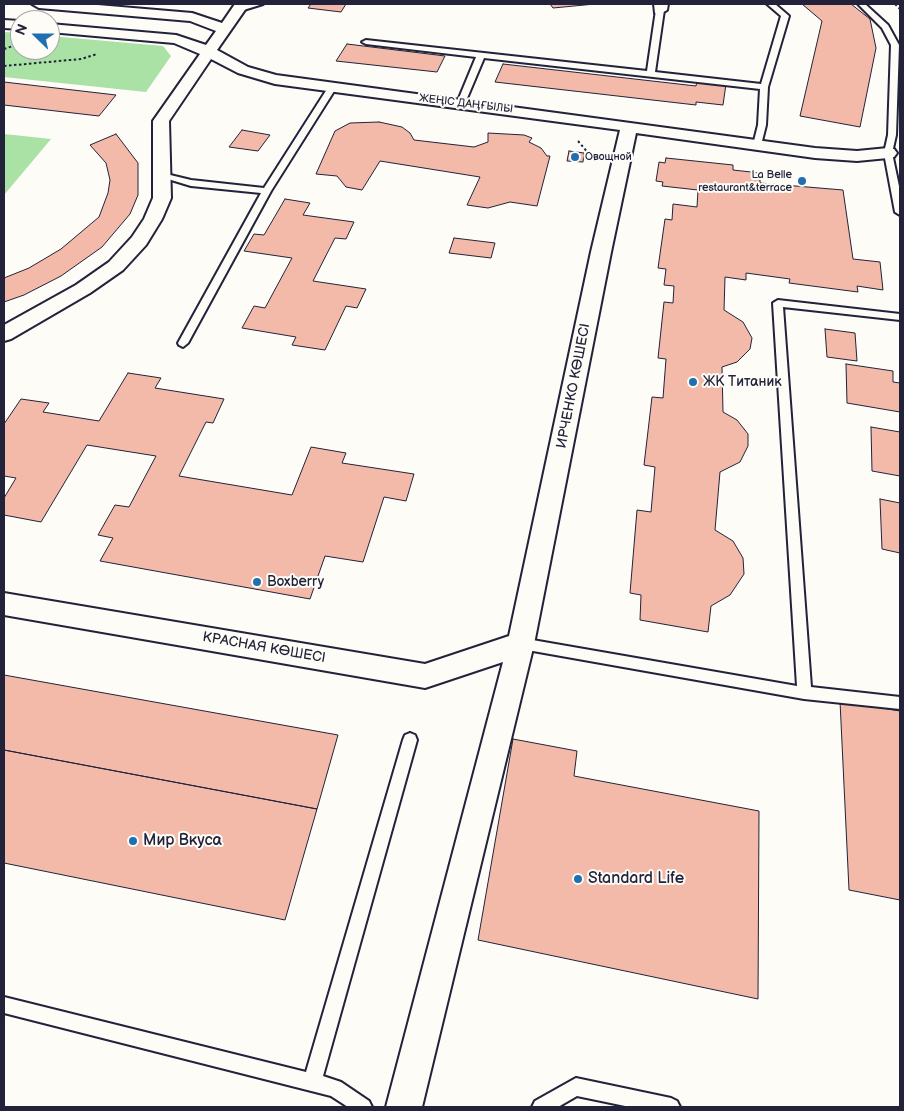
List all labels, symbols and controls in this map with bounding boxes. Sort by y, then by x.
north arrow [10,10,60,60]
text: N [12,22,31,38]
street label: ЖЕҢІС ДАҢҒЫЛЫ [418,92,514,116]
place label: Овощной [585,150,632,164]
marker: Овощной [569,151,581,163]
place label: La Belle restaurant&terrace [698,168,792,194]
marker: La Belle restaurant&terrace [796,175,808,187]
street label: ИРЧЕНКО КӨШЕСІ [554,322,594,450]
place label: ЖК Титаник [703,374,782,390]
marker: ЖК Титаник [687,376,699,388]
place label: Boxberry [267,574,324,590]
marker: Boxberry [251,576,263,588]
street label: КРАСНАЯ КӨШЕСІ [201,629,327,667]
place label: Мир Вкуса [143,831,222,851]
marker: Мир Вкуса [127,835,139,847]
place label: Standard Life [588,869,684,889]
marker: Standard Life [572,873,584,885]

